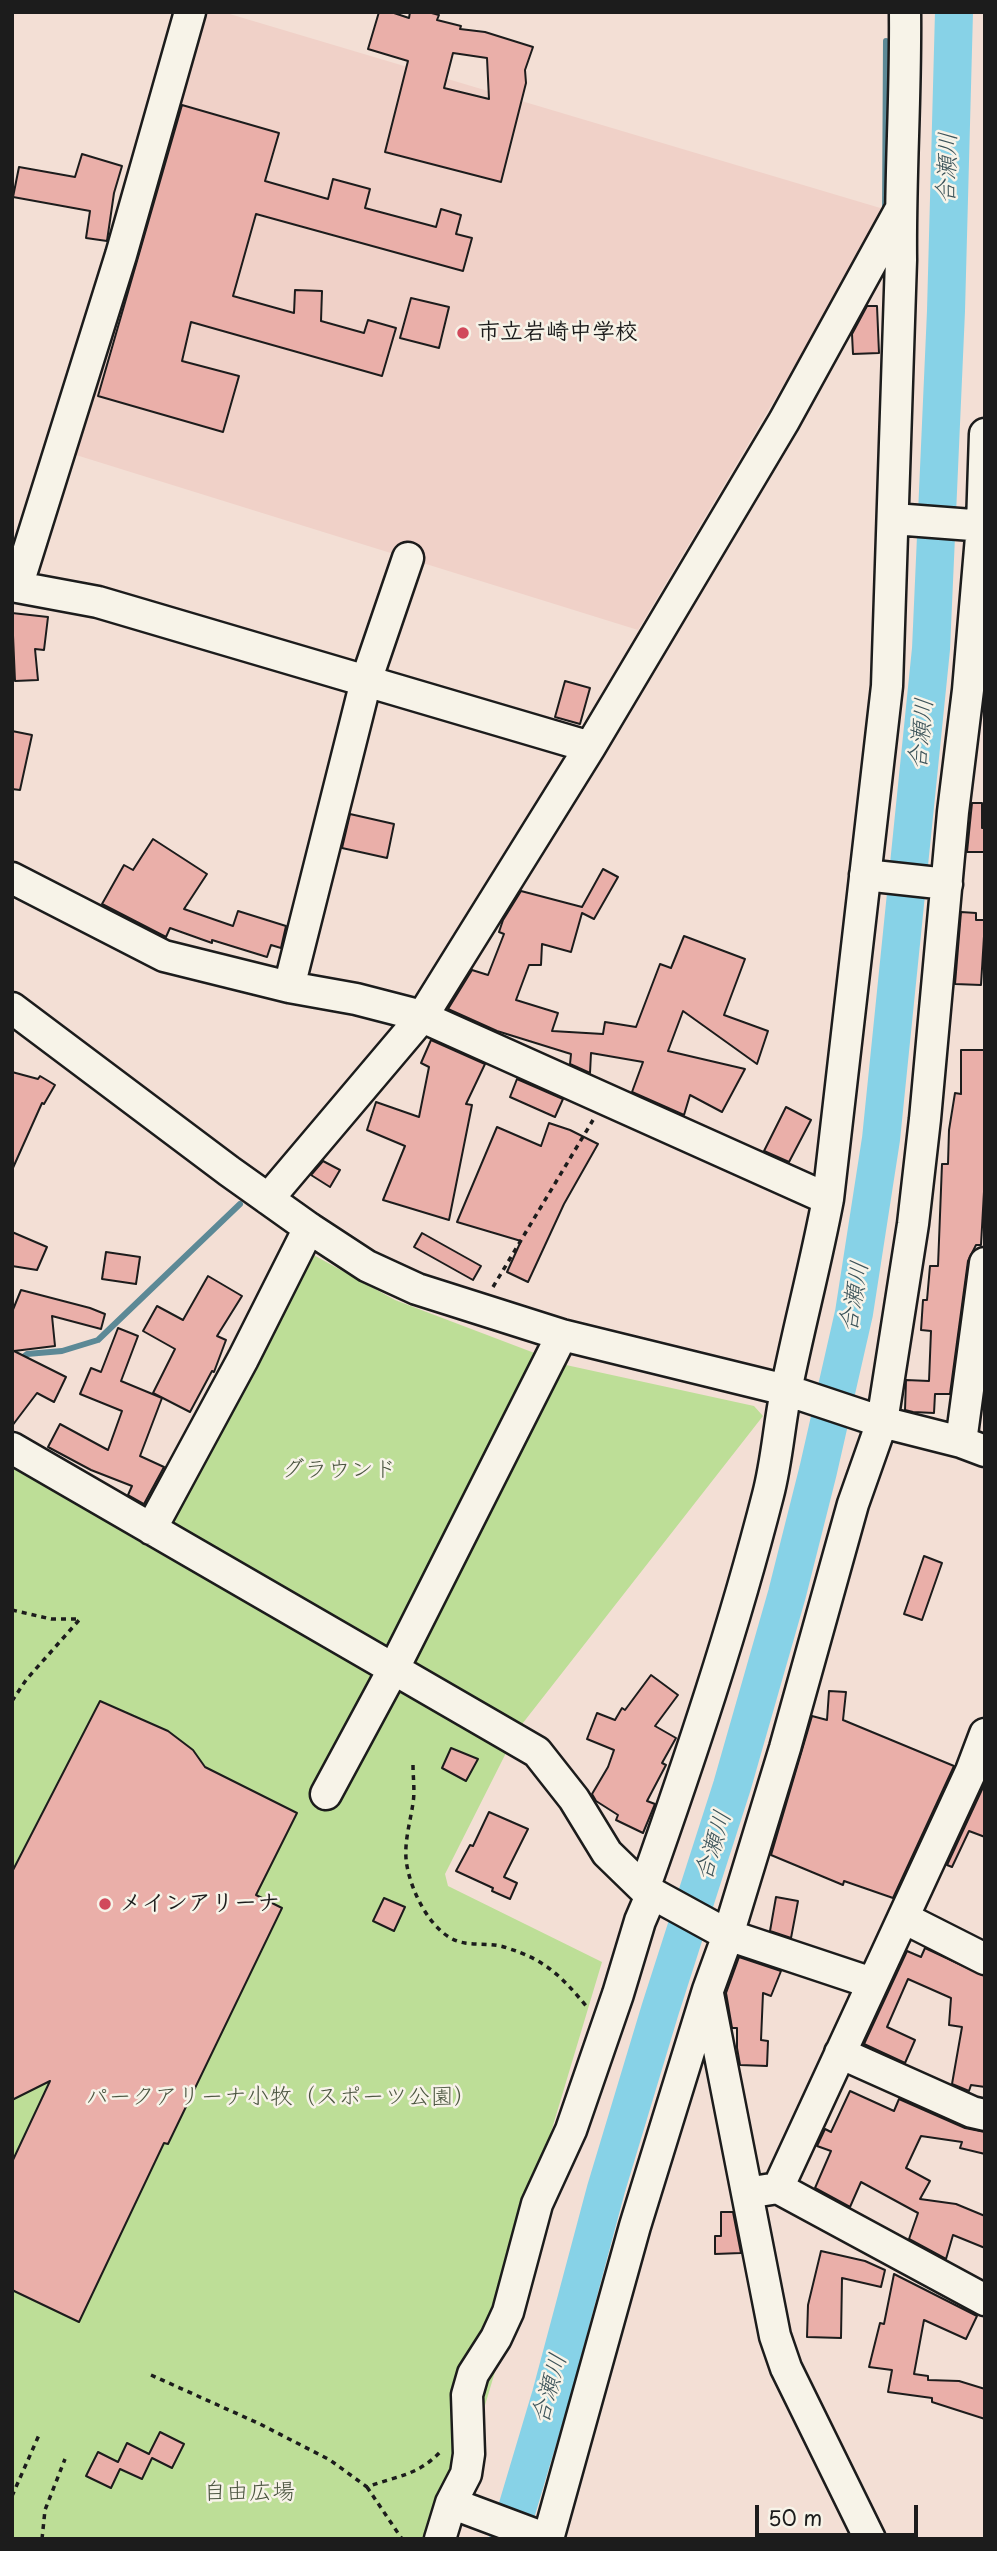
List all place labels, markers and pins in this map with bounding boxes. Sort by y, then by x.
place label: 市立岩崎中学校 [477,319,638,347]
marker: 市立岩崎中学校 [455,325,471,341]
place label: メインアリーナ [119,1890,280,1918]
marker: メインアリーナ [97,1896,113,1912]

